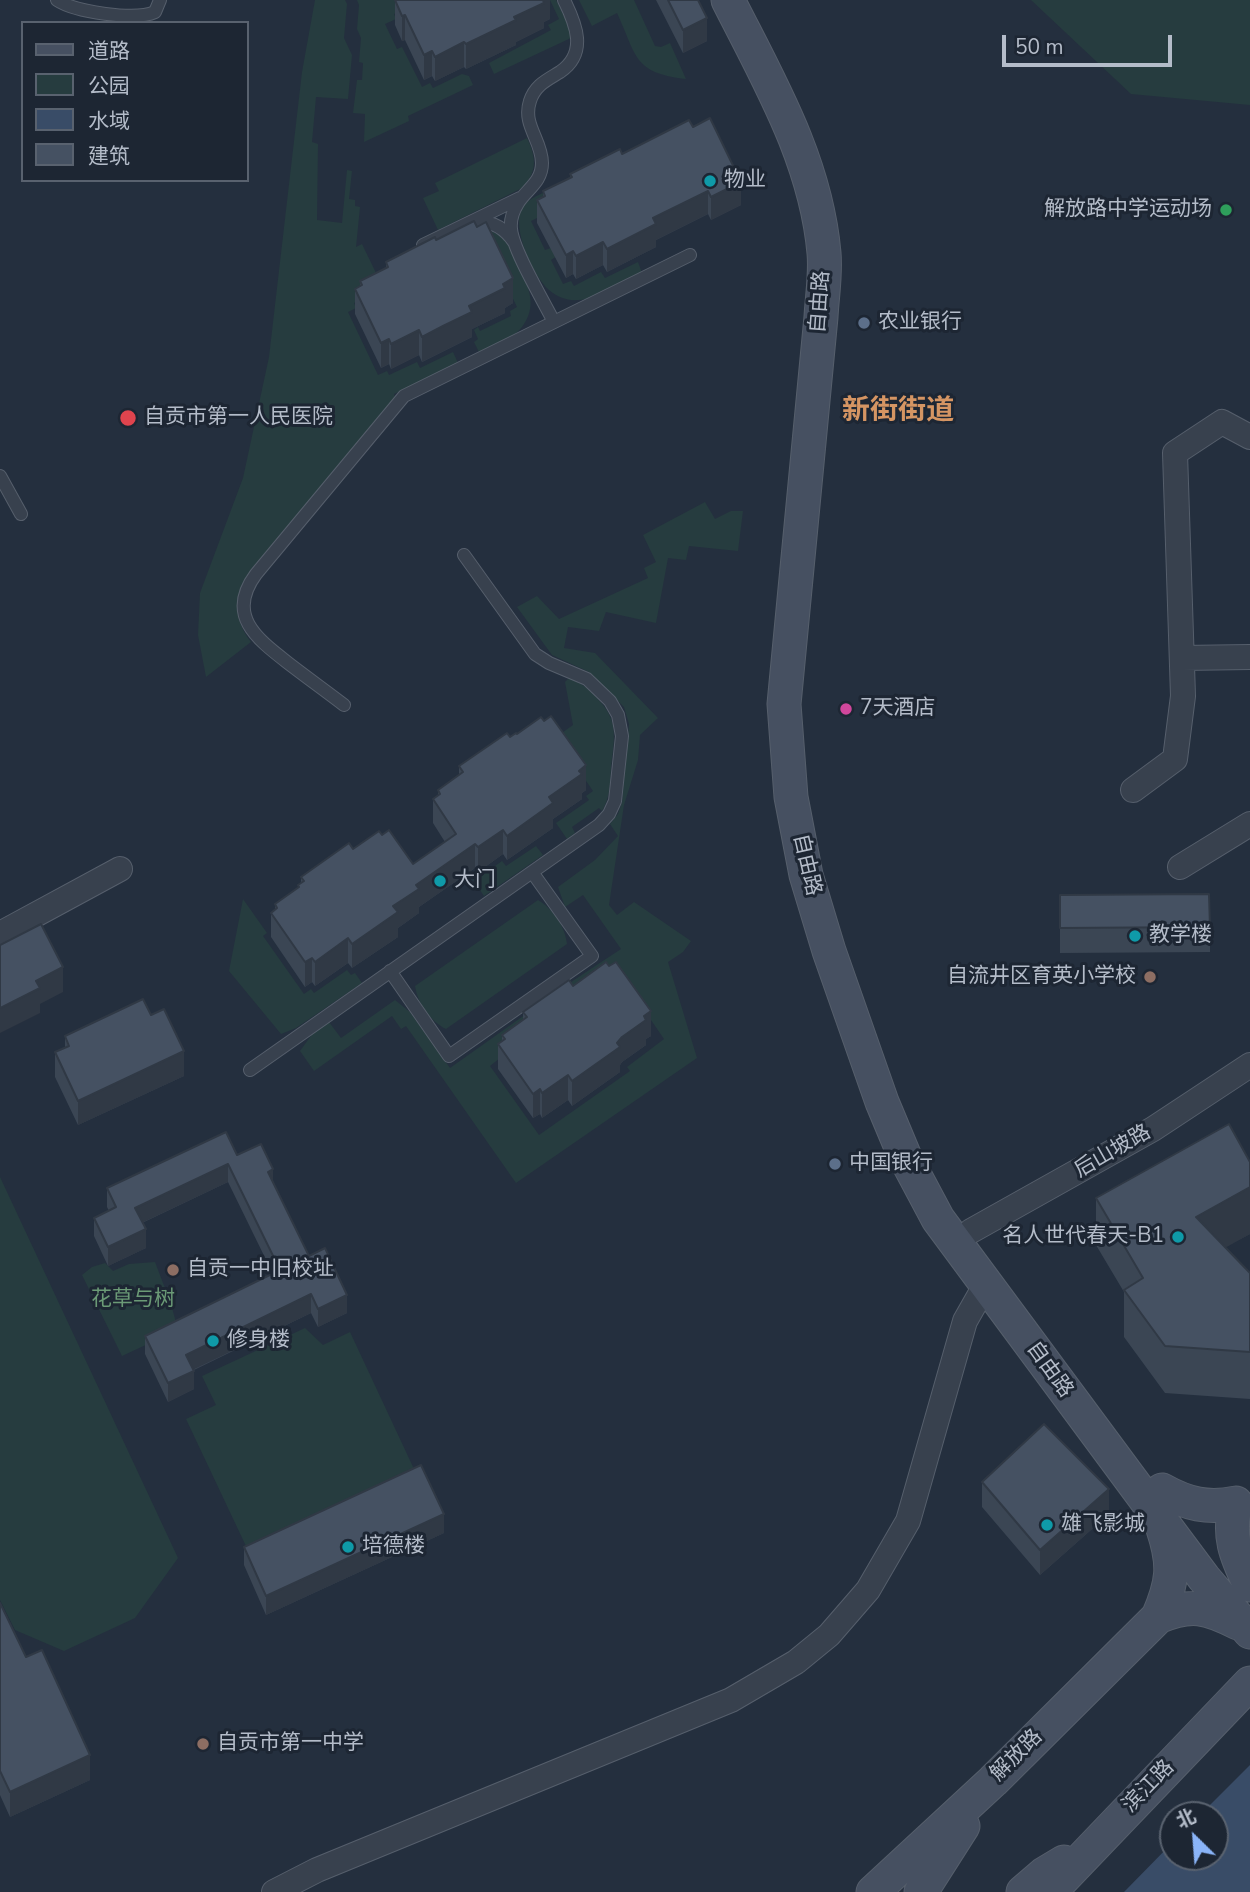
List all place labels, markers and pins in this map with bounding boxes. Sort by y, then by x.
place label: 物业 [724,168,766,194]
marker: 物业 [702,173,718,189]
place label: 解放路中学运动场 [1044,197,1212,223]
marker: 解放路中学运动场 [1218,202,1234,218]
place label: 农业银行 [878,310,962,336]
marker: 农业银行 [856,315,872,331]
place label: 自贡市第一人民医院 [144,405,333,431]
marker: 自贡市第一人民医院 [118,408,138,428]
place label: 7天酒店 [860,696,936,722]
marker: 7天酒店 [838,701,854,717]
place label: 大门 [454,868,496,894]
marker: 大门 [432,873,448,889]
place label: 教学楼 [1149,923,1212,949]
marker: 教学楼 [1127,928,1143,944]
place label: 自流井区育英小学校 [947,964,1136,990]
marker: 自流井区育英小学校 [1142,969,1158,985]
place label: 中国银行 [849,1151,933,1177]
marker: 中国银行 [827,1156,843,1172]
place label: 名人世代春天-B1 [1002,1224,1164,1250]
marker: 名人世代春天-B1 [1170,1229,1186,1245]
place label: 自贡一中旧校址 [187,1257,334,1283]
marker: 自贡一中旧校址 [165,1262,181,1278]
place label: 修身楼 [227,1328,290,1354]
marker: 修身楼 [205,1333,221,1349]
place label: 雄飞影城 [1061,1512,1145,1538]
marker: 雄飞影城 [1039,1517,1055,1533]
place label: 培德楼 [362,1534,425,1560]
marker: 培德楼 [340,1539,356,1555]
place label: 自贡市第一中学 [217,1731,364,1757]
marker: 自贡市第一中学 [195,1736,211,1752]

